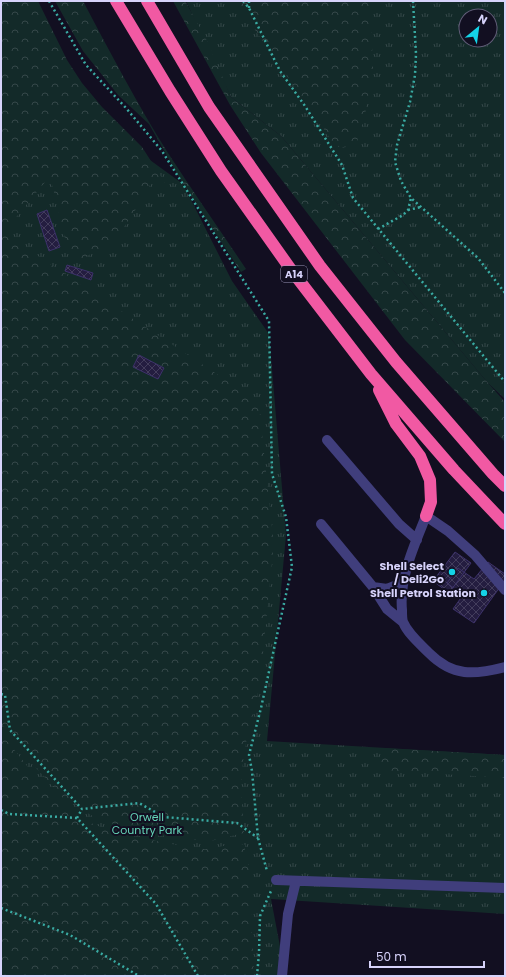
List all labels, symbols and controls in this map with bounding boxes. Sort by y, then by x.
north arrow [458,8,498,48]
text: N [475,10,490,28]
road number: A14 [281,266,307,282]
place label: Shell Select / Deli2Go [380,558,445,587]
marker: Shell Select / Deli2Go [447,567,457,577]
place label: Shell Petrol Station [370,585,476,601]
marker: Shell Petrol Station [479,588,489,598]
park label: Orwell Country Park [112,809,183,838]
scale bar [370,943,484,969]
text: 50 m [376,948,407,965]

